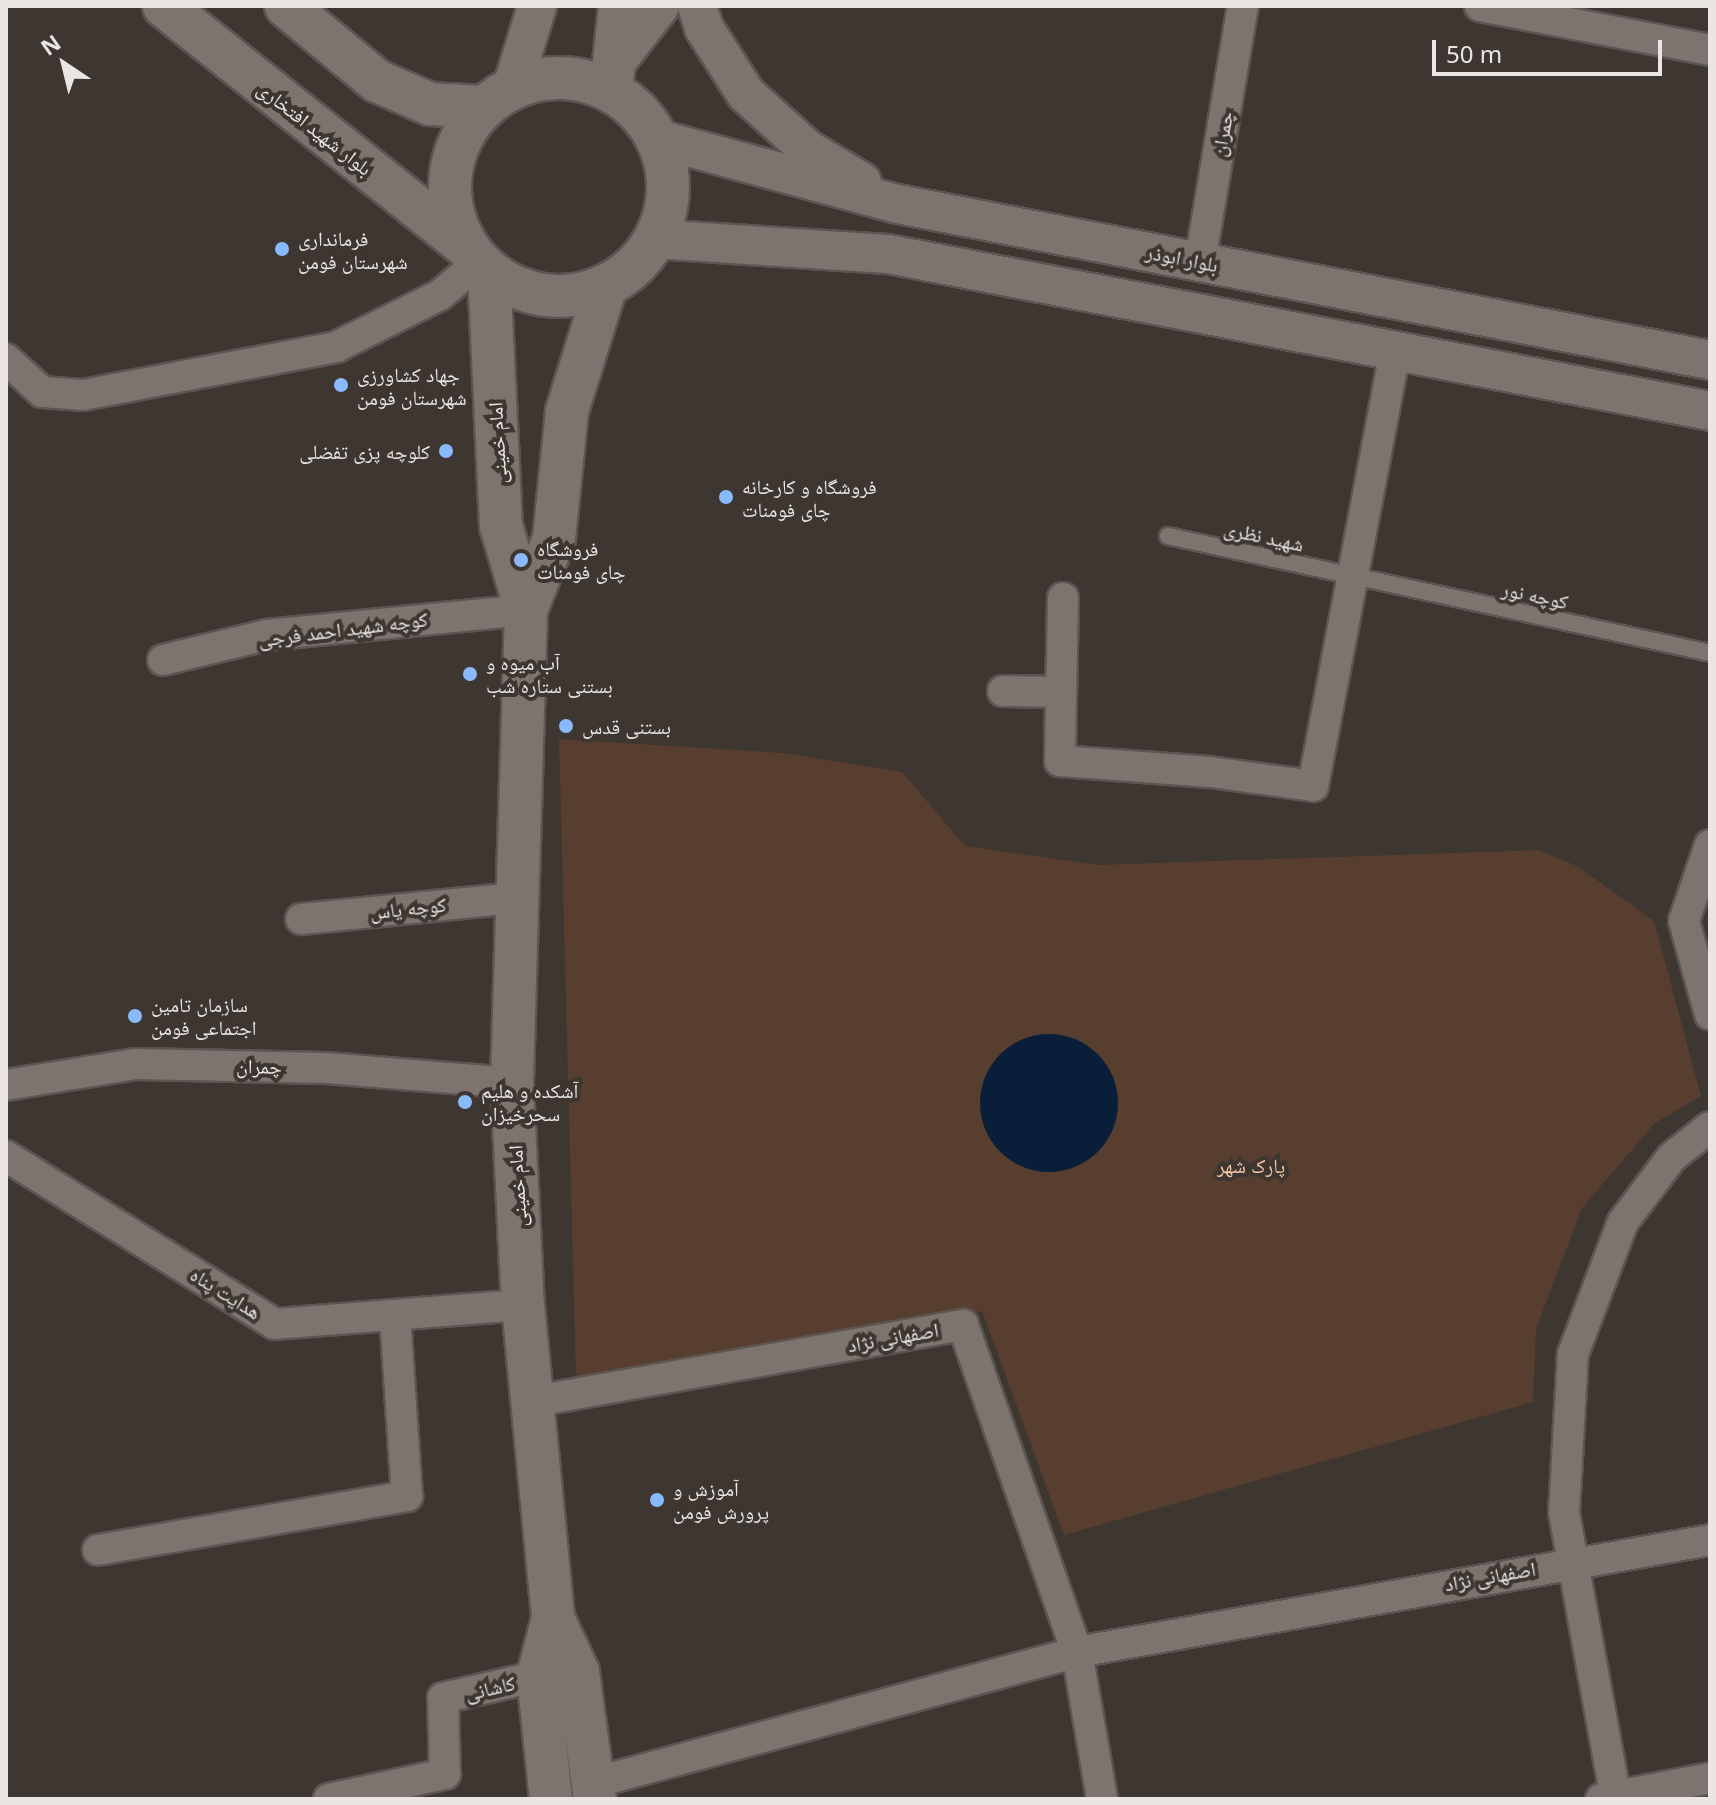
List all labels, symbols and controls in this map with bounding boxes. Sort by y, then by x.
north arrow [24,24,104,104]
scale bar [1436,24,1666,74]
text: N [34,27,66,62]
text: 50 m [1446,37,1502,70]
street label: بلوار شهید افتخاری [253,76,377,180]
street label: چمران [1206,109,1238,159]
place label: فرمانداری شهرستان فومن [298,226,408,273]
street label: بلوار ابوذر [1144,239,1220,277]
marker: فرمانداری شهرستان فومن [273,240,291,258]
place label: جهاد کشاورزی شهرستان فومن [357,362,467,409]
marker: جهاد کشاورزی شهرستان فومن [332,376,350,394]
street label: امام خمینی [483,402,511,484]
place label: کلوچه پزی تفضلی [299,439,430,463]
marker: کلوچه پزی تفضلی [437,442,455,460]
place label: فروشگاه و کارخانه چای فومنات [742,474,877,521]
marker: فروشگاه و کارخانه چای فومنات [717,488,735,506]
street label: شهید نظری [1222,516,1306,556]
place label: فروشگاه چای فومنات [537,536,626,583]
marker: فروشگاه چای فومنات [512,551,530,569]
street label: کوچه نور [1500,576,1570,614]
street label: کوچه شهید احمد فرجی [257,607,429,651]
place label: آب میوه و بستنی ستاره شب [486,650,613,697]
marker: آب میوه و بستنی ستاره شب [461,665,479,683]
place label: بستنی قدس [582,714,671,738]
marker: بستنی قدس [557,717,575,735]
street label: کوچه یاس [369,892,447,924]
place label: سازمان تامین اجتماعی فومن [151,992,257,1039]
marker: سازمان تامین اجتماعی فومن [126,1007,144,1025]
street label: چمران [236,1054,282,1078]
place label: آشکده و هلیم سحرخیزان [481,1078,578,1125]
marker: آشکده و هلیم سحرخیزان [456,1093,474,1111]
street label: امام خمینی [503,1145,531,1227]
park label: پارک شهر [1217,1153,1285,1177]
street label: هدایت پناه [186,1262,266,1324]
street label: اصفهانی نژاد [846,1317,940,1357]
place label: آموزش و پرورش فومن [673,1476,769,1523]
marker: آموزش و پرورش فومن [648,1491,666,1509]
street label: اصفهانی نژاد [1443,1556,1537,1596]
street label: کاشانی [463,1671,517,1705]

